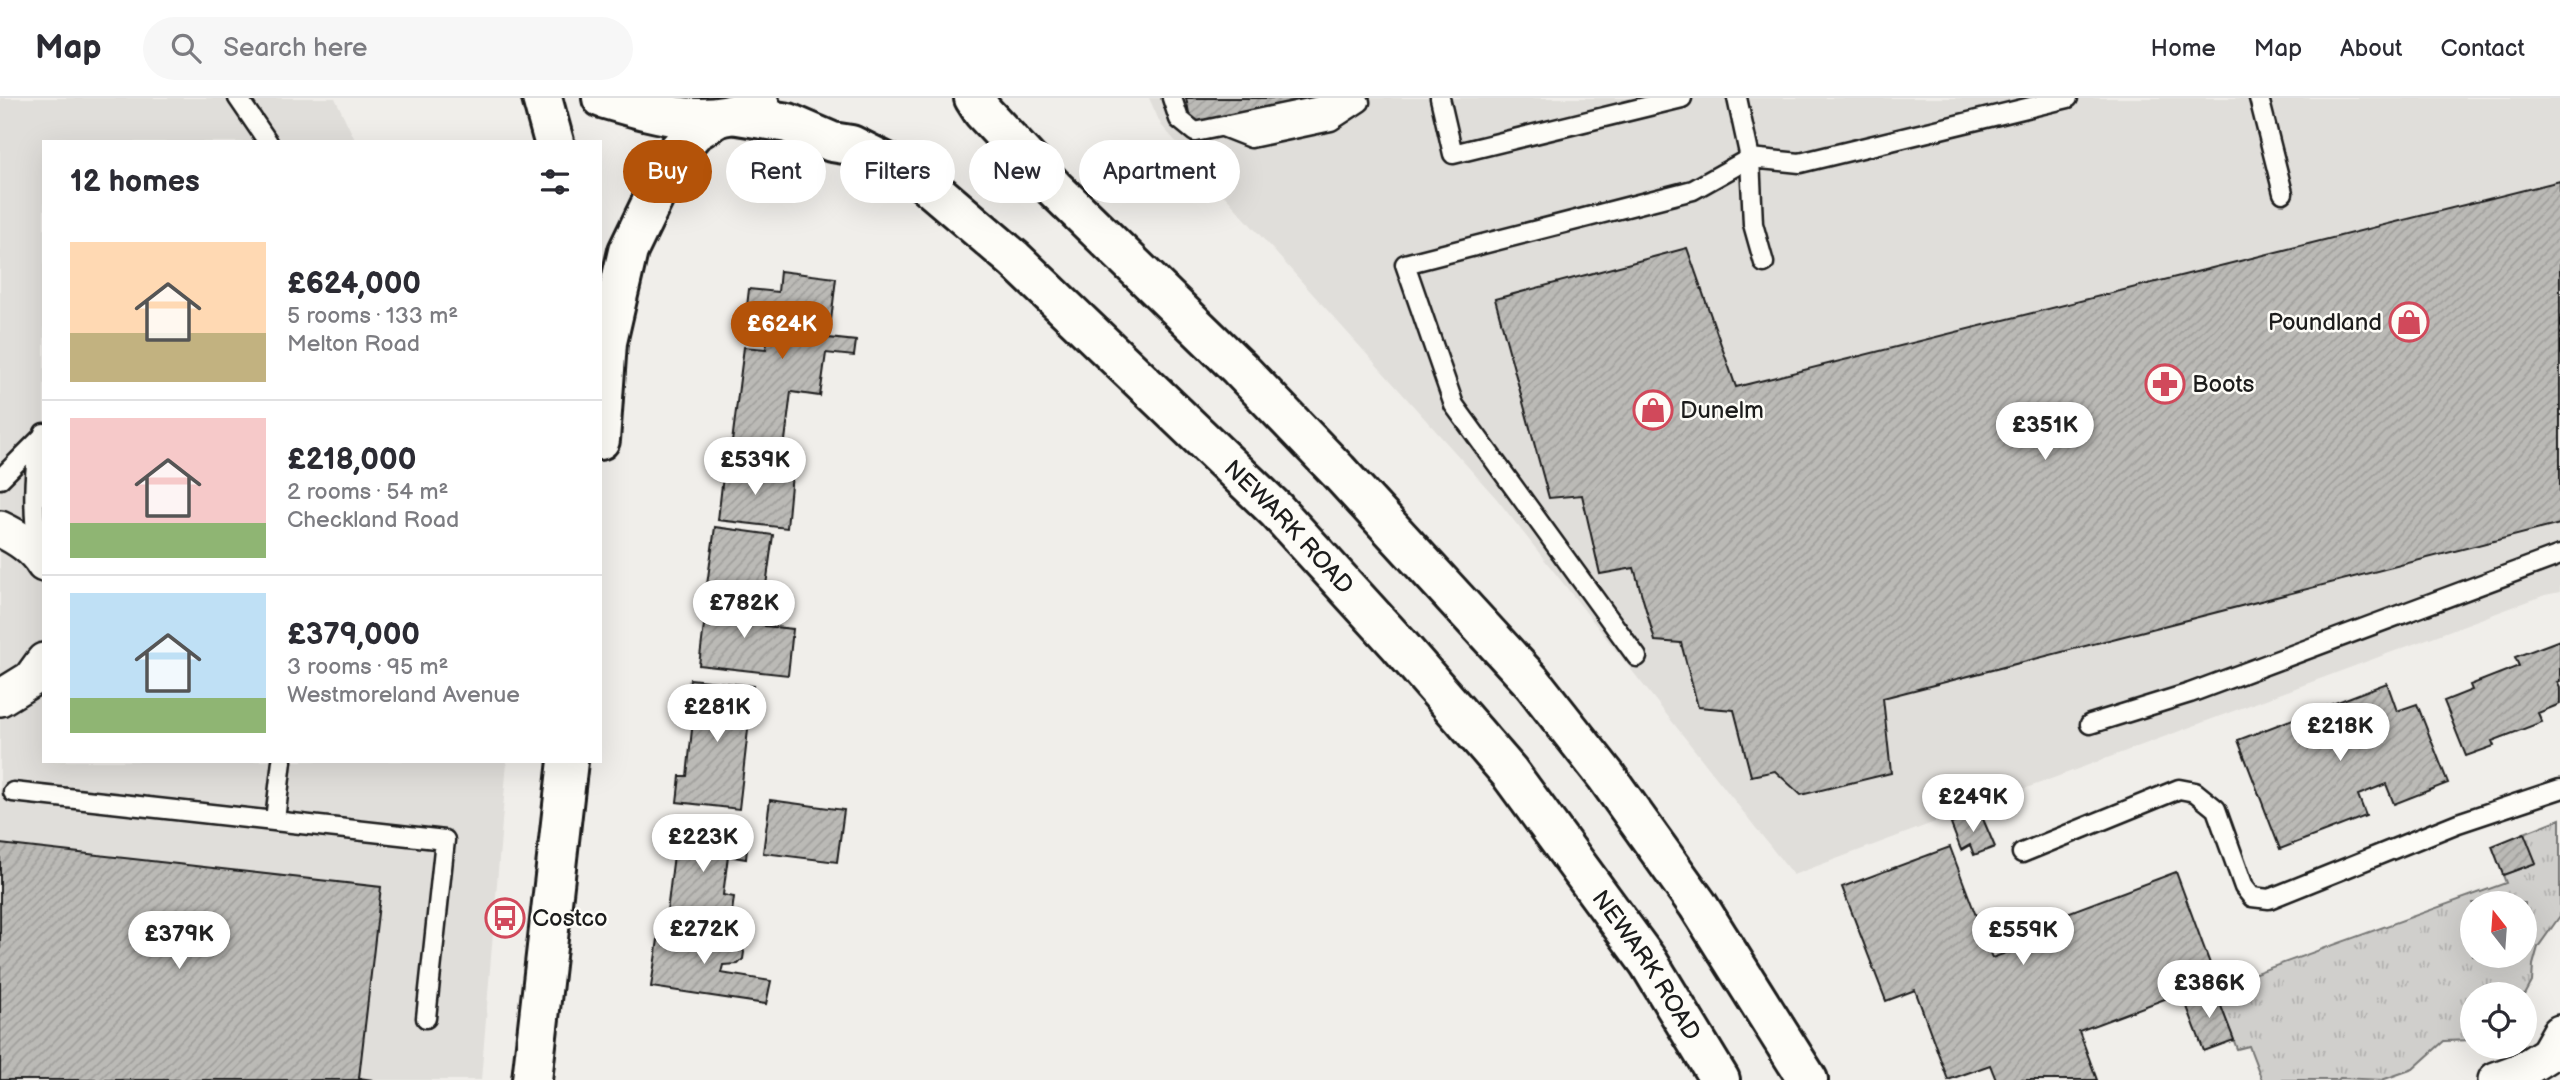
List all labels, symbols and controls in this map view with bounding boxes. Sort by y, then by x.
search box [143,17,633,80]
text: Map [35,28,101,68]
icon: search [167,29,205,67]
text: Search here [223,33,367,64]
text: Home [2151,34,2216,63]
text: Map [2254,34,2302,63]
text: About [2340,34,2402,63]
text: Contact [2440,34,2525,63]
chip: Buy [623,140,712,203]
chip: Rent [726,140,826,203]
chip: Filters [840,140,955,203]
chip: New [969,140,1065,203]
chip: Apartment [1079,140,1240,203]
icon: filters [536,163,574,201]
text: 12 homes [70,164,200,200]
text: £624,000 [287,266,421,302]
icon: home [126,270,210,354]
shop icon: Poundland [2388,301,2430,343]
text: 5 rooms · 133 m² [287,302,458,330]
pin: £624K [733,302,831,361]
place label: Poundland [2268,308,2382,337]
text: £624K [747,310,817,338]
text: Melton Road [287,330,420,358]
pharmacy icon: Boots [2144,363,2186,405]
place label: Boots [2192,370,2255,399]
shop icon: Dunelm [1632,389,1674,431]
place label: Dunelm [1680,396,1764,425]
pin: £351K [1996,402,2094,462]
text: £351K [2012,411,2078,439]
pin: £539K [706,438,804,497]
text: £218,000 [287,442,416,478]
icon: home [126,446,210,530]
text: £539K [720,446,790,474]
street label: NEWARK ROAD [1218,454,1360,600]
text: 2 rooms · 54 m² [287,478,449,506]
text: Checkland Road [287,506,459,534]
pin: £782K [695,580,793,640]
text: £782K [709,589,779,617]
text: £379,000 [287,617,420,653]
icon: home [126,621,210,705]
text: 3 rooms · 95 m² [287,653,448,681]
text: Westmoreland Avenue [287,681,520,709]
pin: £281K [668,684,766,744]
text: £281K [683,693,751,721]
pin: £218K [2291,704,2389,763]
text: £218K [2307,712,2373,740]
pin: £249K [1924,774,2022,834]
text: £249K [1938,783,2008,811]
pin: £223K [654,814,752,874]
text: £223K [668,823,738,851]
street label: NEWARK ROAD [1586,885,1707,1046]
north arrow [2460,891,2538,968]
map controls [2460,891,2537,1059]
bus stop icon: Costco [484,897,526,939]
place label: Costco [532,904,608,933]
pin: £272K [655,906,753,966]
pin: £559K [1974,908,2072,967]
pin: £379K [130,912,228,971]
text: £272K [669,915,739,943]
text: £559K [1988,916,2058,944]
text: £379K [144,920,214,948]
pin: £386K [2160,960,2258,1020]
text: £386K [2173,969,2245,997]
button: locate [2460,982,2537,1059]

